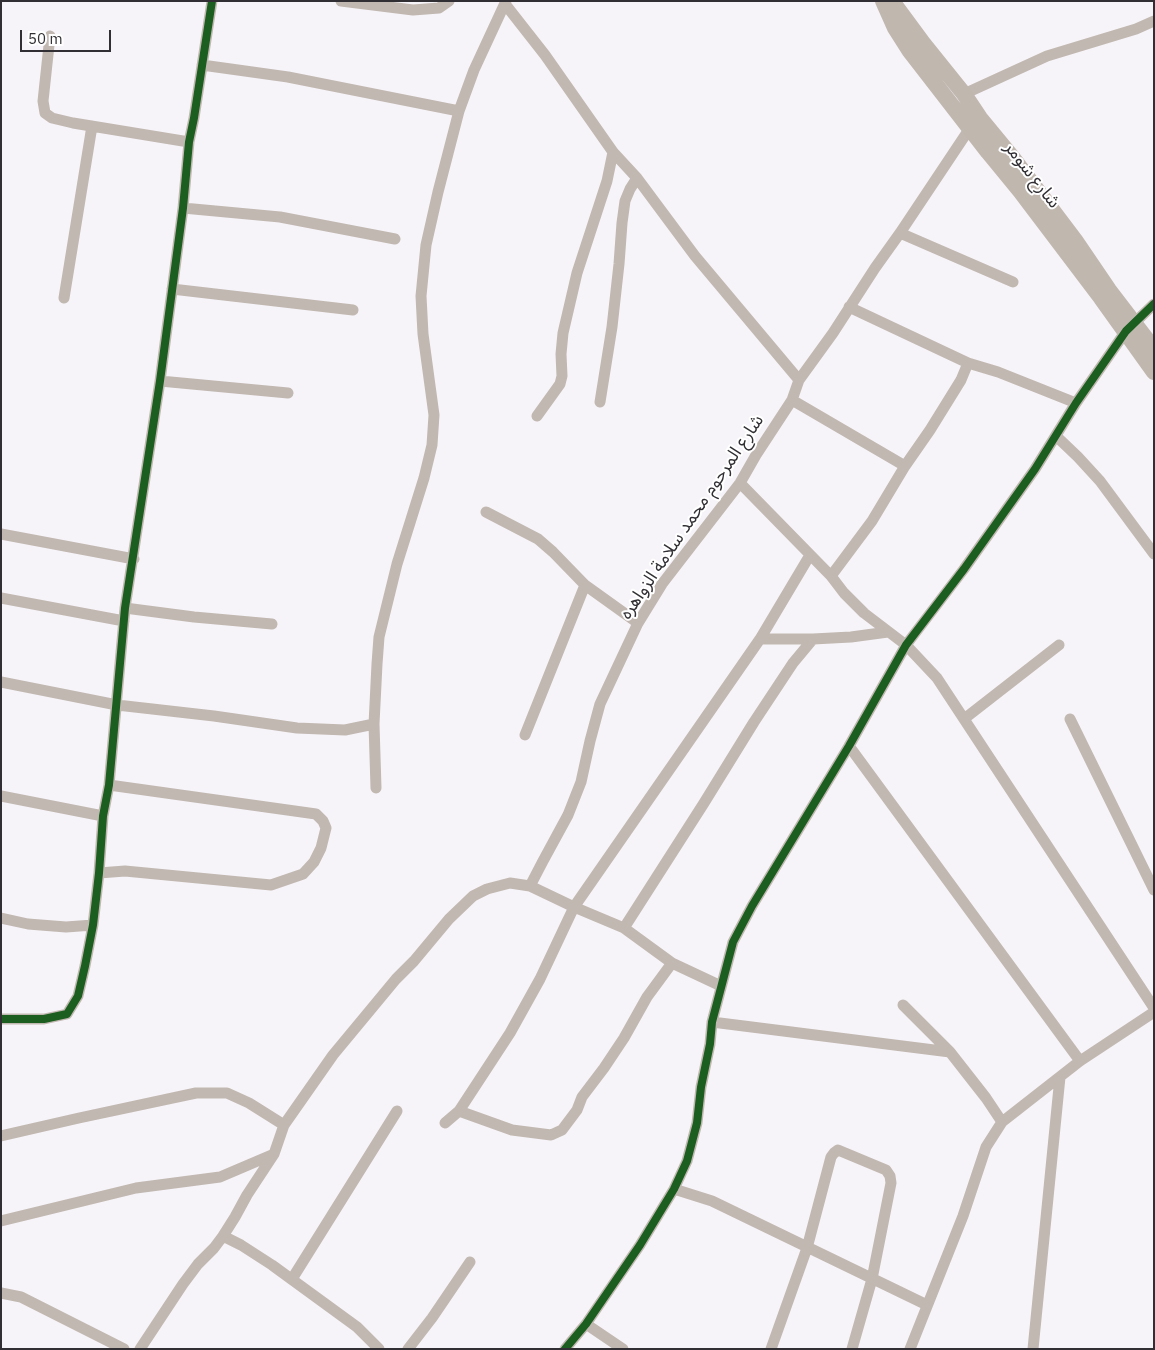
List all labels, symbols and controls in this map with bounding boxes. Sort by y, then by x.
scale bar [22,20,114,52]
text: 50 m [28,29,63,48]
street label: شارع شومر [999,137,1065,213]
street label: شارع المرحوم محمد سلامة الزواهره [615,411,769,623]

